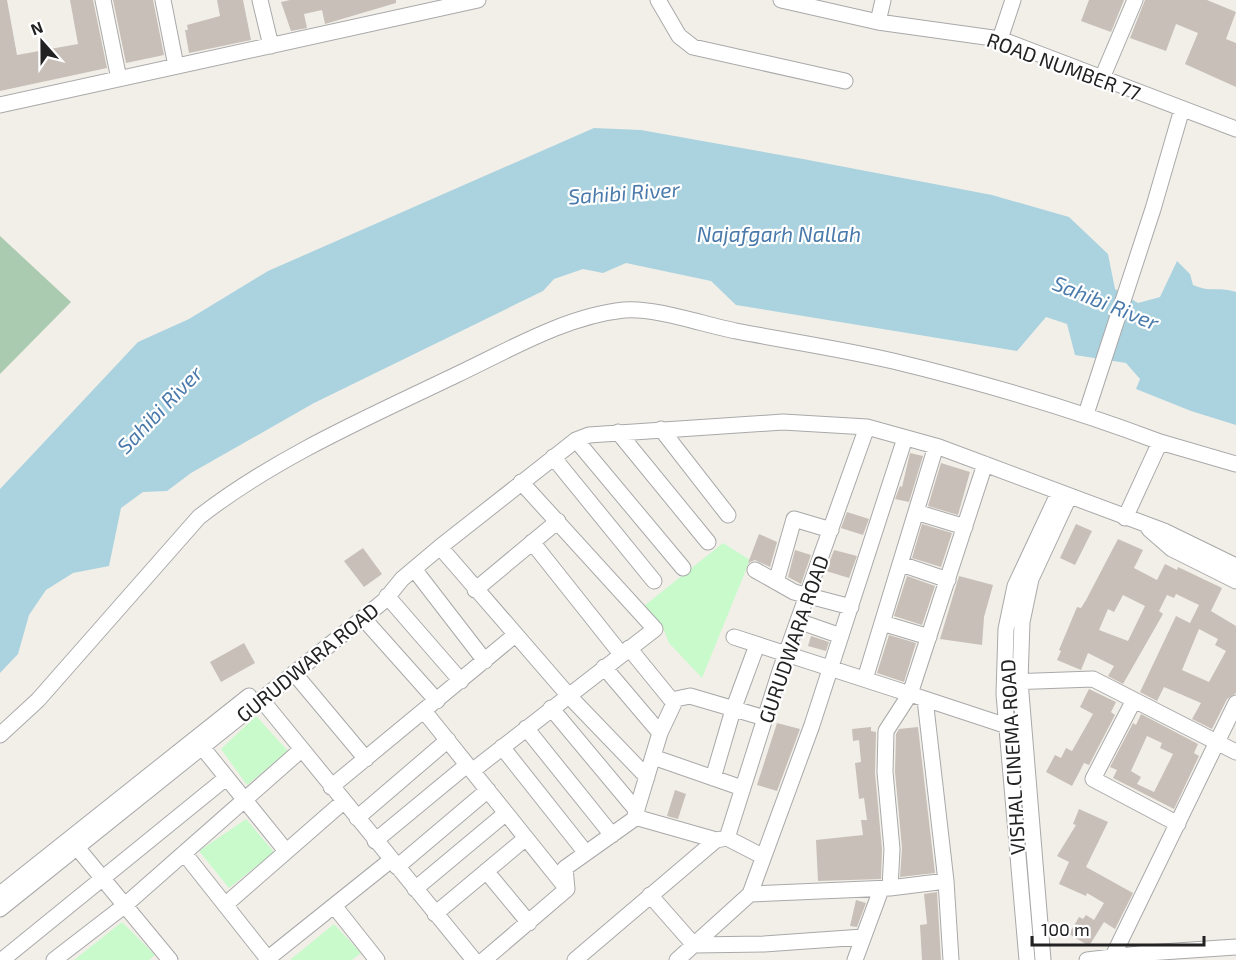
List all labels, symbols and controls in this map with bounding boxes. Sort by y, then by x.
north arrow [12,12,72,72]
text: N [28,17,45,38]
street label: ROAD NUMBER 77 [984,27,1144,105]
water label: Sahibi River [567,176,681,208]
water label: Najafgarh Nallah [697,221,861,247]
water label: Sahibi River [1049,269,1163,335]
water label: Sahibi River [111,360,207,458]
street label: GURUDWARA ROAD [753,552,833,726]
street label: GURUDWARA ROAD [231,597,383,727]
street label: VISHAL CINEMA ROAD [995,659,1029,855]
scale bar [1032,909,1204,947]
text: 100 m [1041,918,1090,940]

